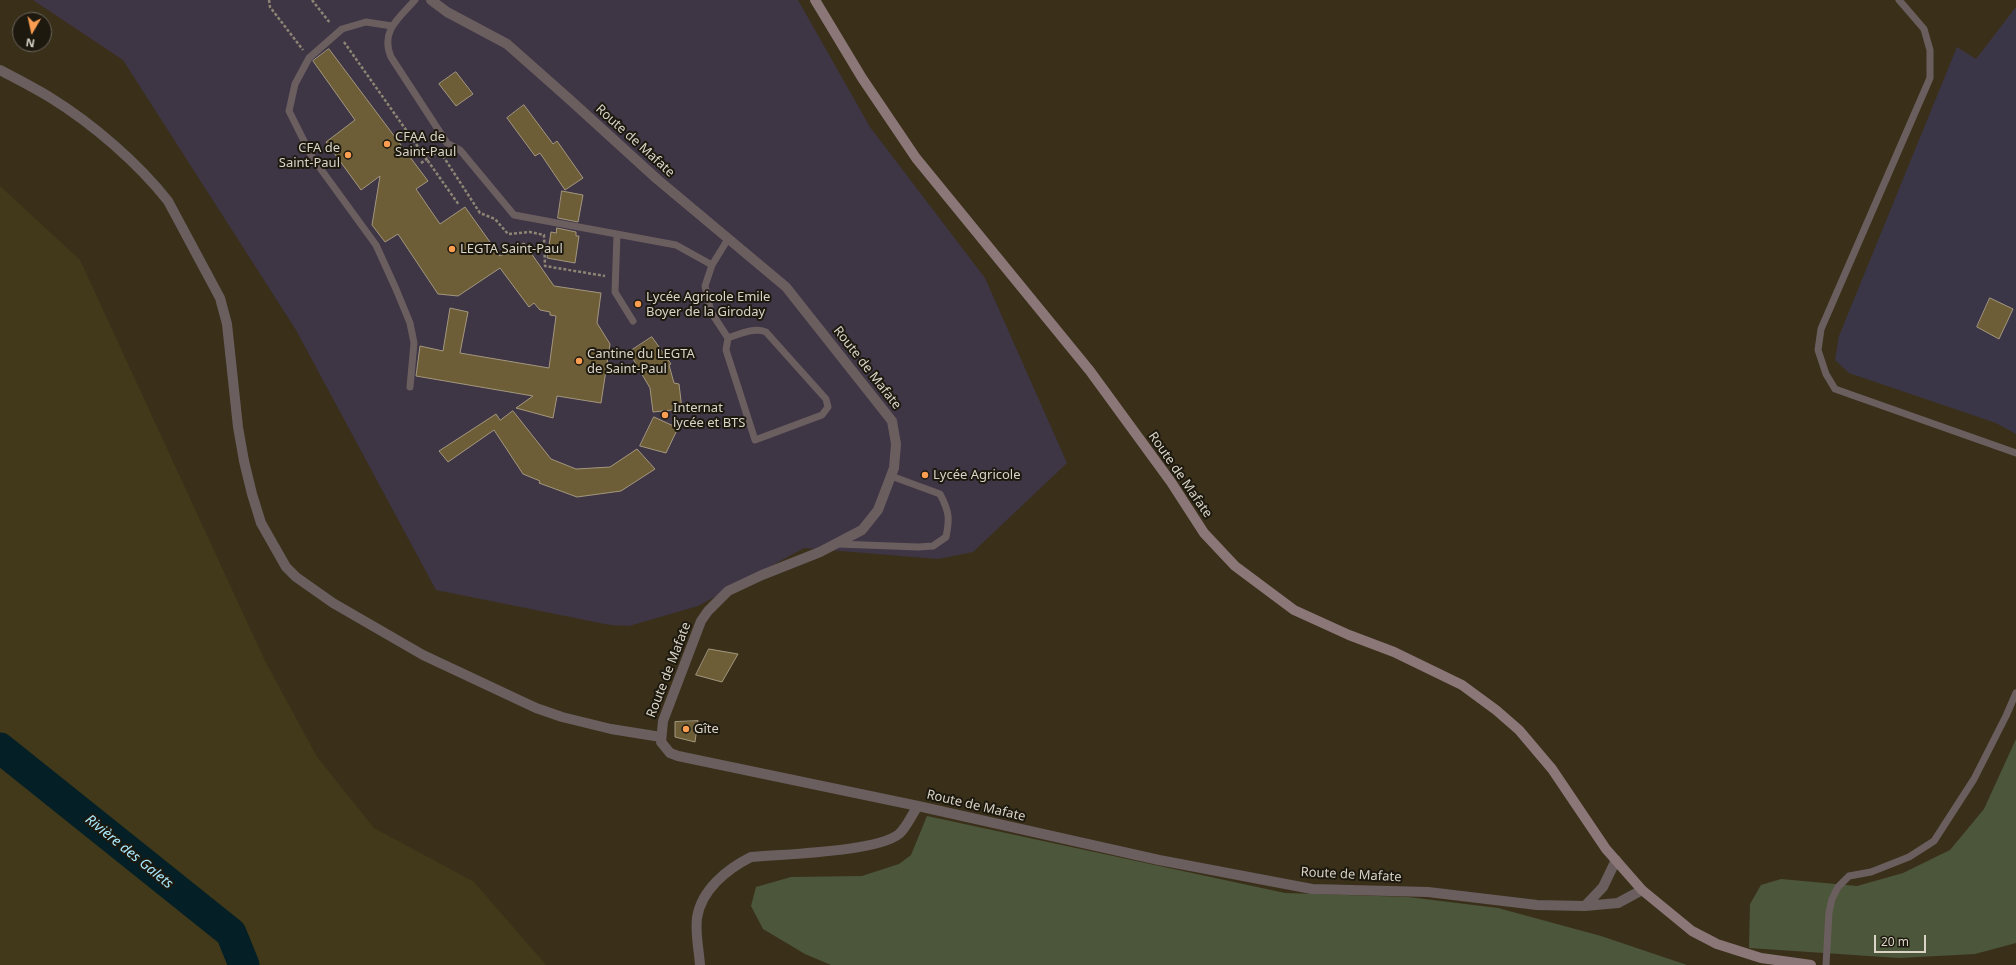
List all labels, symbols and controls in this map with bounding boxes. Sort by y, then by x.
north arrow [12,12,52,52]
text: N [25,35,36,51]
street label: Route de Mafate [592,101,678,181]
place label: CFAA de Saint-Paul [395,129,456,160]
marker: CFAA de Saint-Paul [382,139,392,149]
place label: CFA de Saint-Paul [279,140,340,171]
marker: CFA de Saint-Paul [343,150,353,160]
place label: LEGTA Saint-Paul [460,241,563,257]
marker: LEGTA Saint-Paul [447,244,457,254]
place label: Lycée Agricole Emile Boyer de la Giroday [646,289,770,320]
marker: Lycée Agricole Emile Boyer de la Giroday [633,299,643,309]
street label: Route de Mafate [830,323,904,413]
place label: Cantine du LEGTA de Saint-Paul [587,346,695,377]
marker: Cantine du LEGTA de Saint-Paul [574,356,584,366]
place label: Internat lycée et BTS [673,400,745,431]
marker: Internat lycée et BTS [660,410,670,420]
street label: Route de Mafate [1145,429,1215,521]
place label: Lycée Agricole [933,467,1021,483]
marker: Lycée Agricole [920,470,930,480]
street label: Route de Mafate [644,620,694,720]
place label: Gîte [694,721,719,737]
marker: Gîte [681,724,691,734]
street label: Route de Mafate [925,787,1027,825]
water label: Rivière des Galets [82,811,176,893]
street label: Route de Mafate [1300,865,1402,885]
scale bar [1876,927,1928,953]
text: 20 m [1881,933,1909,950]

